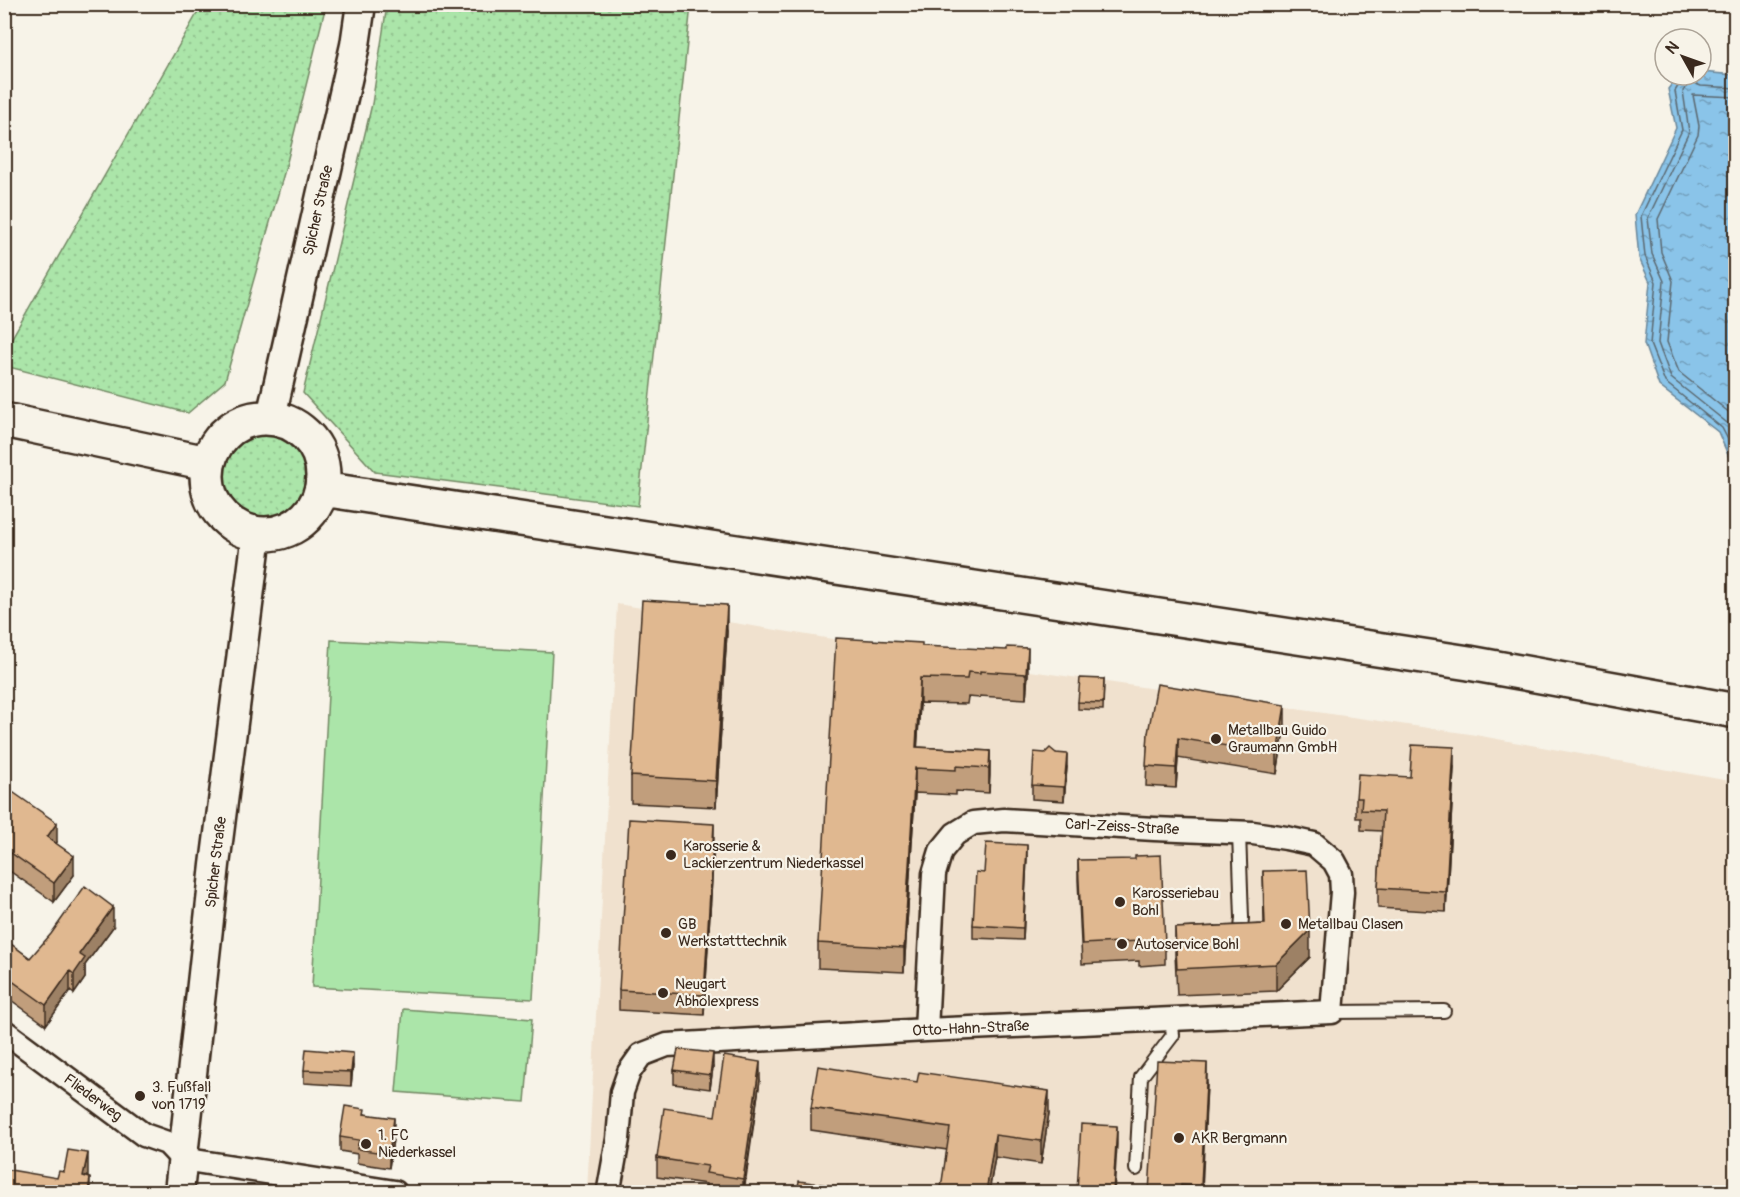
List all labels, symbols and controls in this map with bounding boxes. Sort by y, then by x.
north arrow [1653,27,1713,87]
text: N [1661,37,1684,59]
street label: Spicher Straße [298,163,337,257]
place label: Metallbau Guido Graumann GmbH [1228,721,1337,757]
marker: Metallbau Guido Graumann GmbH [1209,732,1223,746]
street label: Spicher Straße [201,815,231,909]
street label: Carl-Zeiss-Straße [1064,815,1180,840]
place label: Karosserie & Lackierzentrum Niederkassel [683,837,864,873]
marker: Karosserie & Lackierzentrum Niederkassel [664,848,678,862]
place label: Karosseriebau Bohl [1132,884,1219,920]
marker: Karosseriebau Bohl [1113,895,1127,909]
place label: GB Werkstatttechnik [678,915,787,951]
place label: Metallbau Clasen [1298,915,1403,934]
marker: Metallbau Clasen [1279,917,1293,931]
marker: GB Werkstatttechnik [659,926,673,940]
place label: Autoservice Bohl [1134,935,1239,954]
marker: Autoservice Bohl [1115,937,1129,951]
place label: Neugart Abholexpress [675,975,759,1011]
marker: Neugart Abholexpress [656,986,670,1000]
street label: Otto-Hahn-Straße [912,1016,1030,1040]
street label: Fliederweg [60,1069,126,1125]
place label: 3. Fußfall von 1719 [151,1078,211,1114]
marker: 3. Fußfall von 1719 [133,1089,147,1103]
place label: 1. FC Niederkassel [378,1126,456,1162]
place label: AKR Bergmann [1191,1129,1287,1148]
marker: AKR Bergmann [1172,1131,1186,1145]
marker: 1. FC Niederkassel [359,1137,373,1151]

